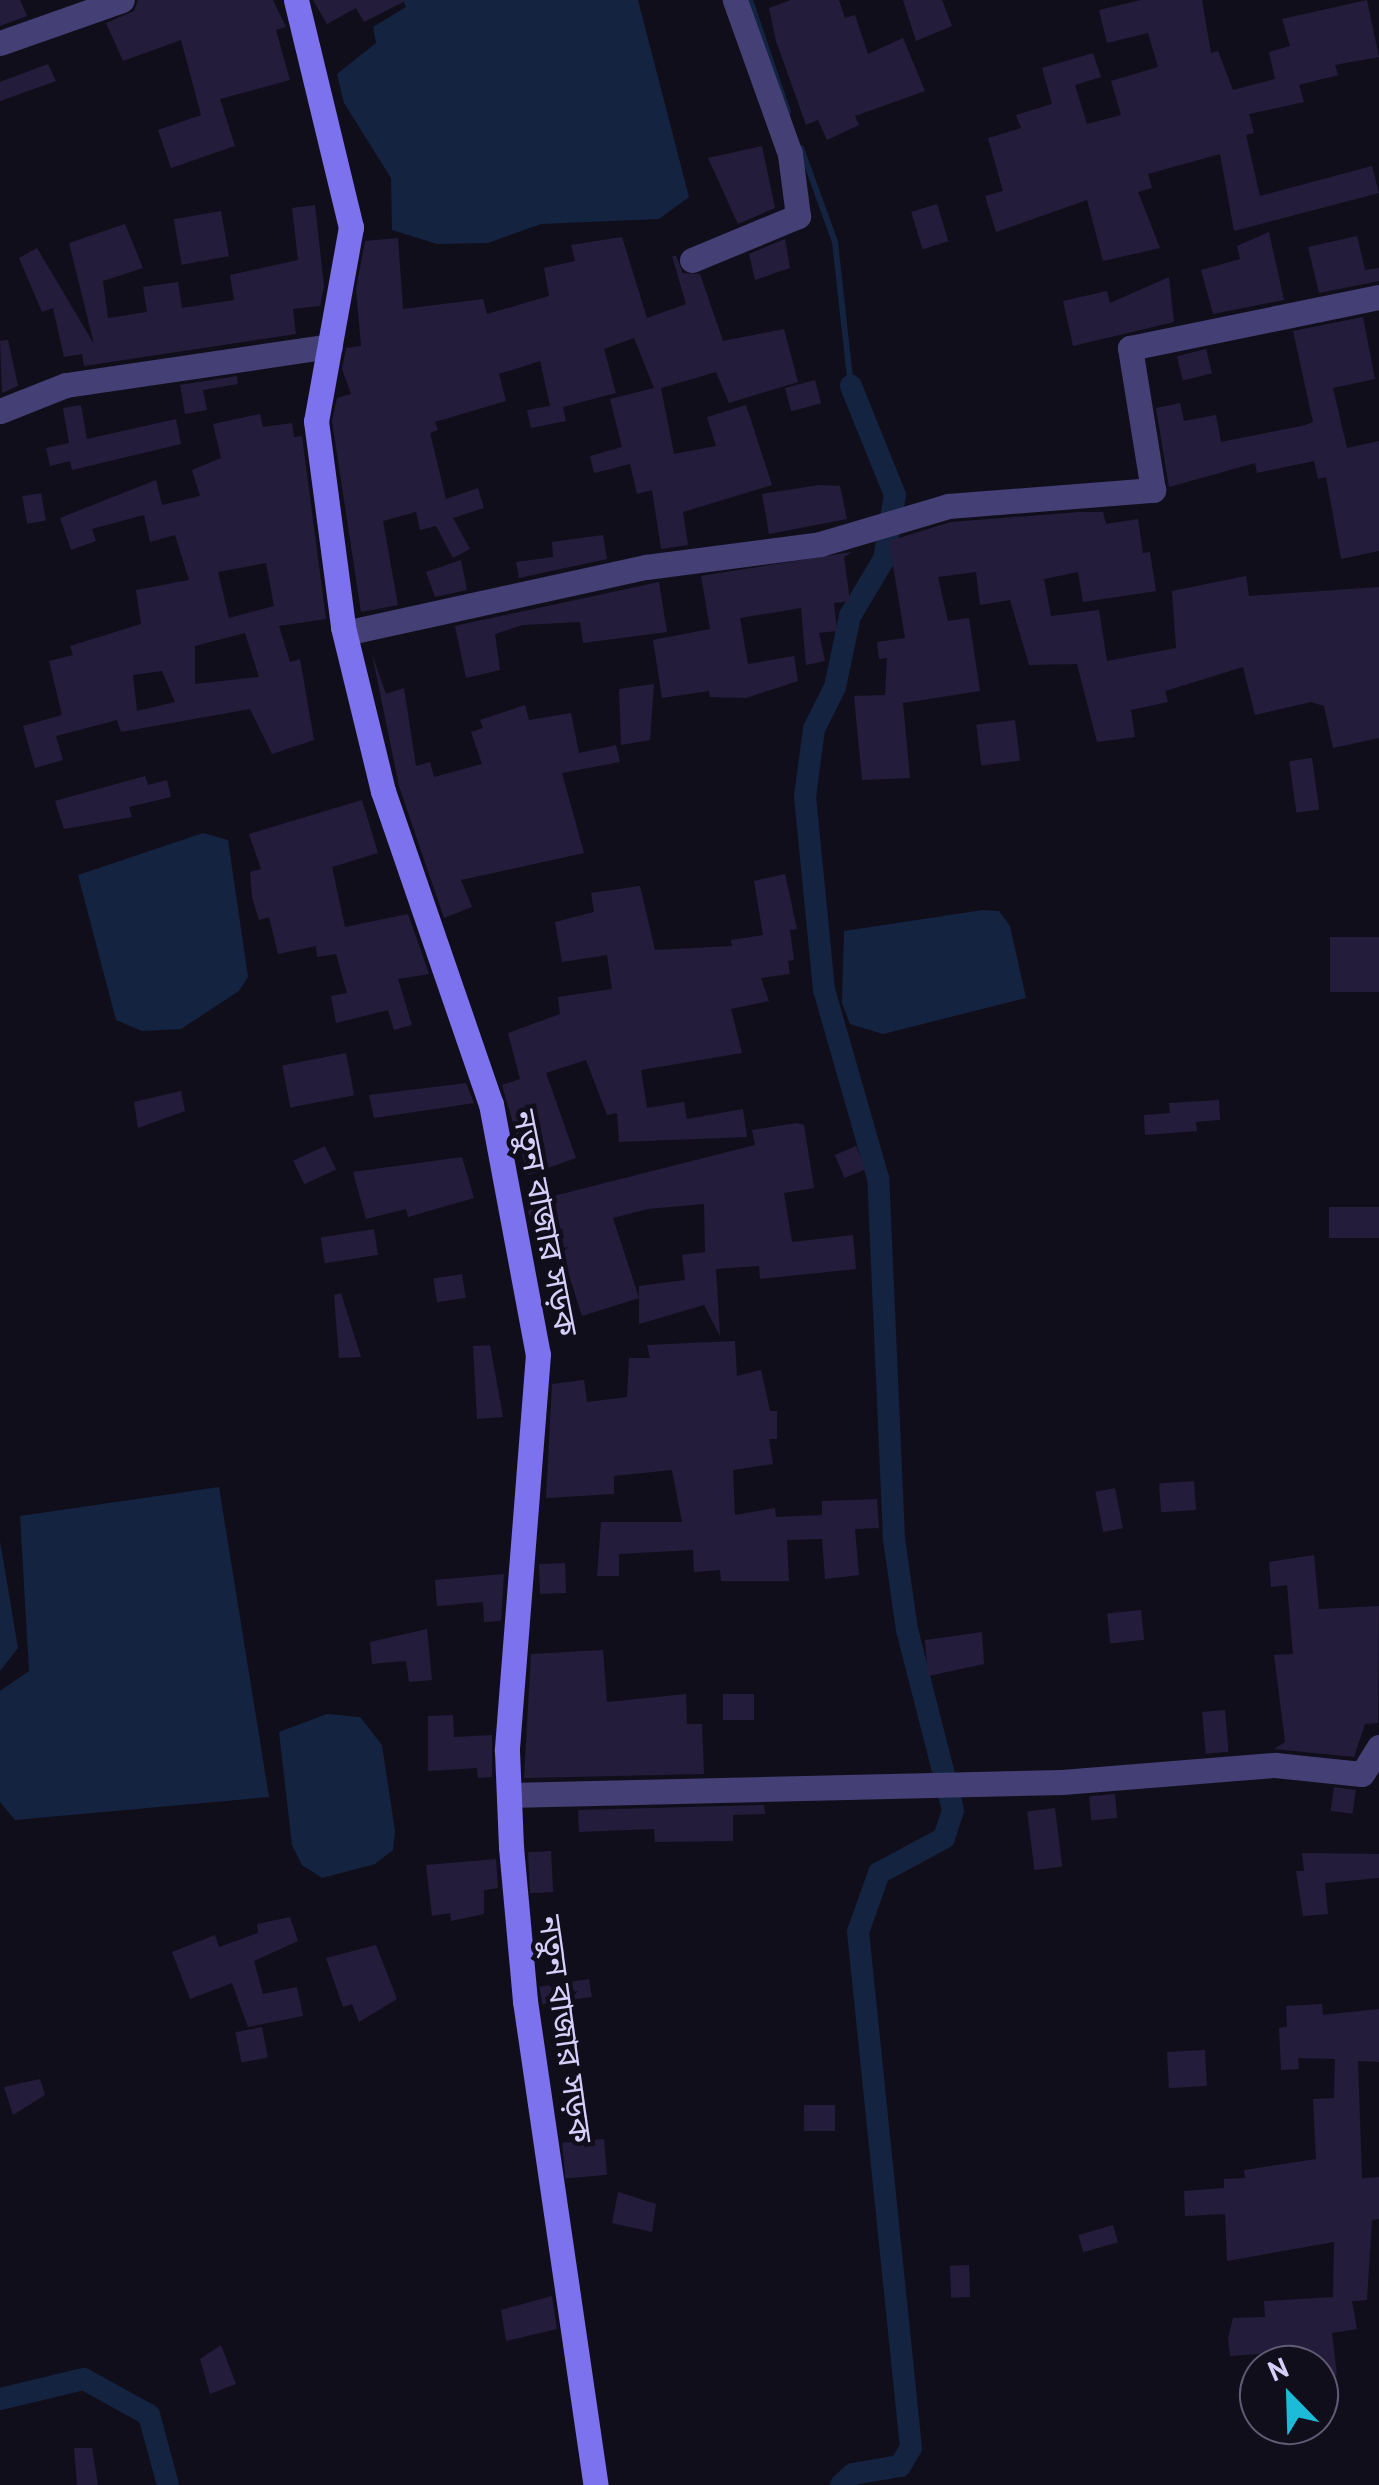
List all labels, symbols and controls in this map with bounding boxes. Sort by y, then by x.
street label: নতুন বাজার সড়ক [505,1107,587,1339]
street label: নতুন বাজার সড়ক [531,1913,601,2145]
north arrow [1239,2345,1339,2445]
text: N [1262,2348,1294,2389]

